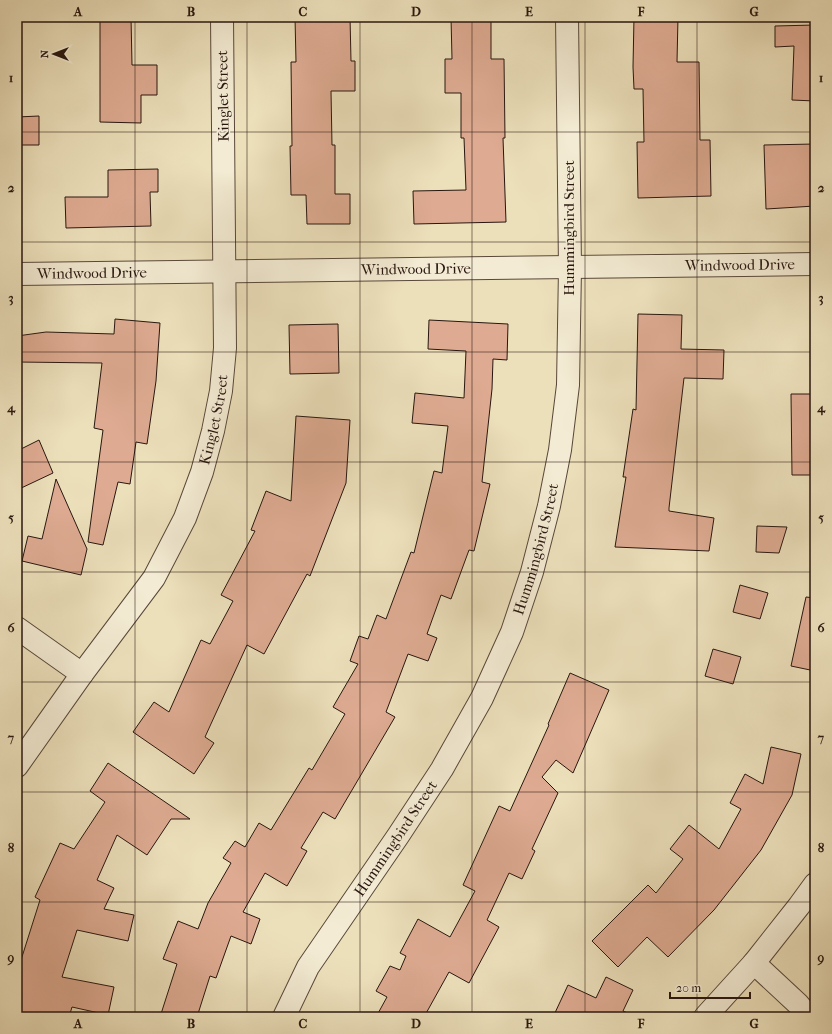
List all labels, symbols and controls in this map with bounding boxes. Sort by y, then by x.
text: A [73,4,83,19]
text: B [187,4,196,19]
text: C [299,4,308,19]
text: D [411,4,421,19]
text: E [525,4,533,19]
text: F [637,4,645,19]
text: G [749,4,759,19]
north arrow [34,34,74,74]
text: N [38,49,51,58]
street label: Kinglet Street [213,49,233,142]
text: 1 [9,70,14,85]
text: 1 [819,70,824,85]
street label: Hummingbird Street [560,160,578,296]
text: 2 [8,180,15,195]
text: 2 [818,180,825,195]
street label: Windwood Drive [684,255,796,275]
street label: Windwood Drive [360,259,472,279]
street label: Windwood Drive [36,263,148,283]
text: 3 [8,290,14,306]
text: 3 [818,290,824,306]
street label: Kinglet Street [195,373,232,467]
text: 4 [6,400,16,416]
text: 4 [816,400,826,416]
street label: Hummingbird Street [509,481,562,617]
text: 5 [8,510,14,525]
text: 5 [818,510,824,525]
text: 6 [7,620,15,635]
text: 6 [817,620,825,635]
text: 7 [7,730,15,745]
text: 7 [817,730,825,745]
street label: Hummingbird Street [350,777,441,900]
text: 8 [8,840,15,855]
text: 8 [818,840,825,855]
text: 9 [7,950,15,966]
text: 9 [817,950,825,966]
scale bar [670,974,750,1000]
text: 20 m [676,981,701,995]
text: A [73,1016,83,1031]
text: B [187,1016,196,1031]
text: C [299,1016,308,1031]
text: D [411,1016,421,1031]
text: E [525,1016,533,1031]
text: F [637,1016,645,1031]
text: G [749,1016,759,1031]

